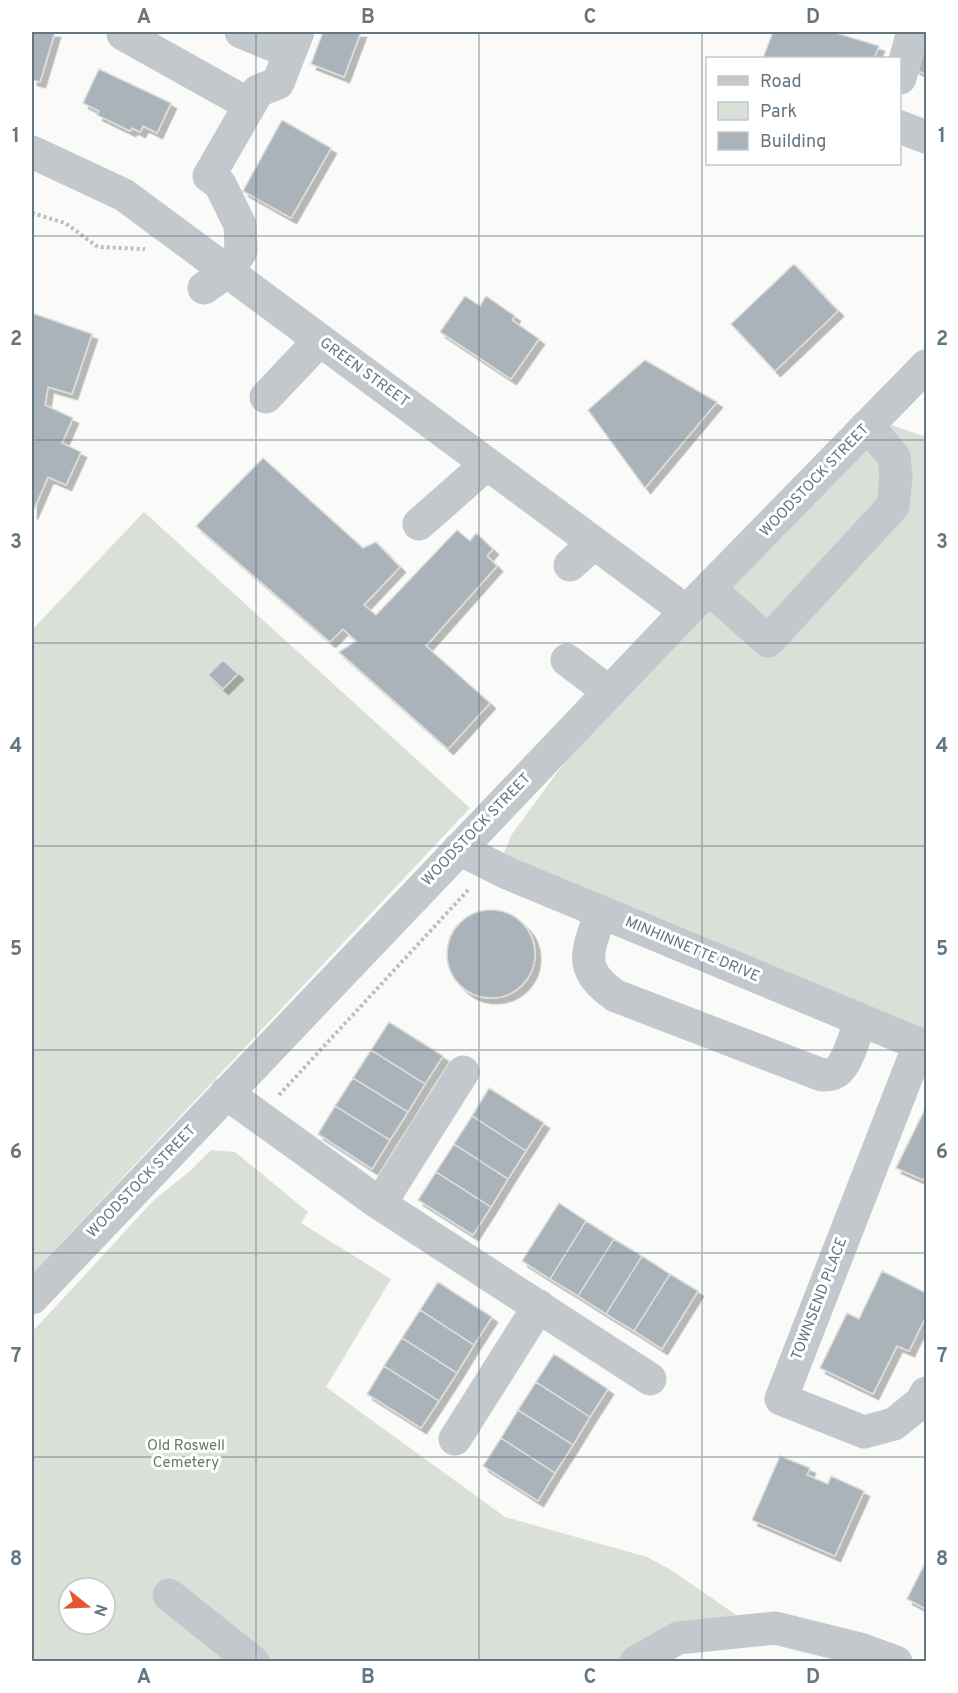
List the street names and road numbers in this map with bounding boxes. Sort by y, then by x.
street label: GREEN STREET [315,334,413,412]
street label: WOODSTOCK STREET [756,421,874,541]
street label: WOODSTOCK STREET [418,770,536,890]
street label: MINHINNETTE DRIVE [622,913,762,987]
street label: WOODSTOCK STREET [83,1122,201,1242]
street label: TOWNSEND PLACE [788,1235,852,1363]

